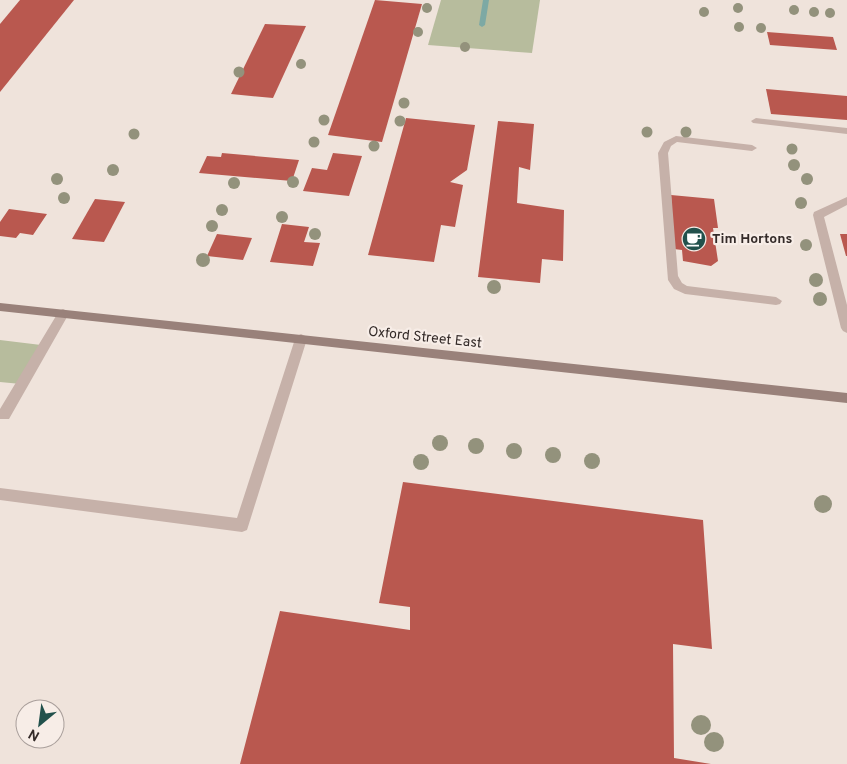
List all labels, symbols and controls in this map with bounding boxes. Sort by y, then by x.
cafe icon: Tim Hortons [681,226,707,252]
place label: Tim Hortons [712,231,792,248]
street label: Oxford Street East [367,324,483,352]
north arrow [15,699,65,749]
text: N [26,724,43,744]

